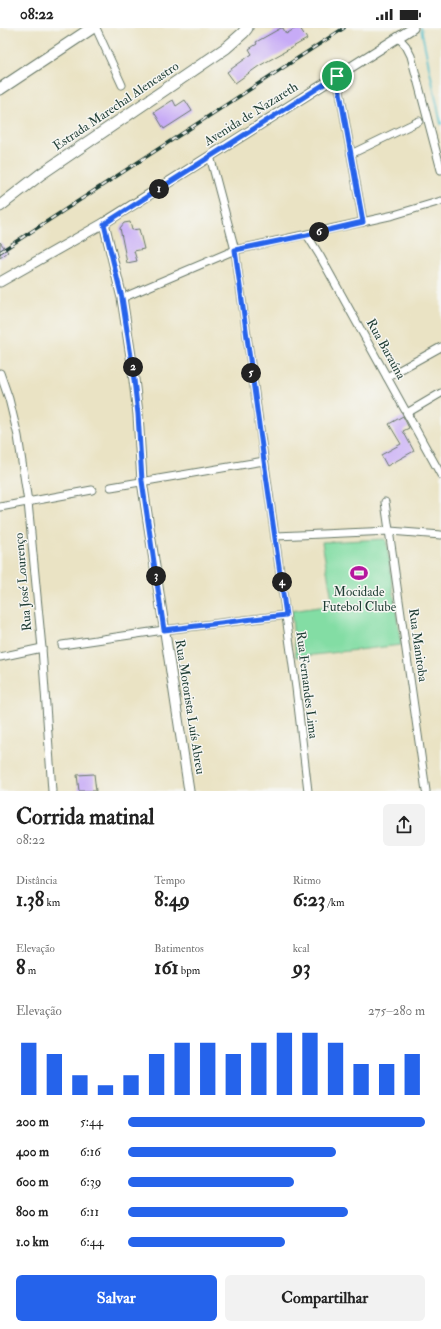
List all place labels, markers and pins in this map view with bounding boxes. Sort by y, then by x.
pin [320,59,354,93]
pin: 1 [149,179,169,199]
pin: 6 [309,222,329,242]
pin: 2 [123,357,143,377]
pin: 5 [241,363,261,383]
sports icon: Mocidade Futebol Clube [349,563,369,583]
pin: 3 [146,566,166,586]
pin: 4 [272,572,292,592]
place label: Mocidade Futebol Clube [322,584,397,615]

